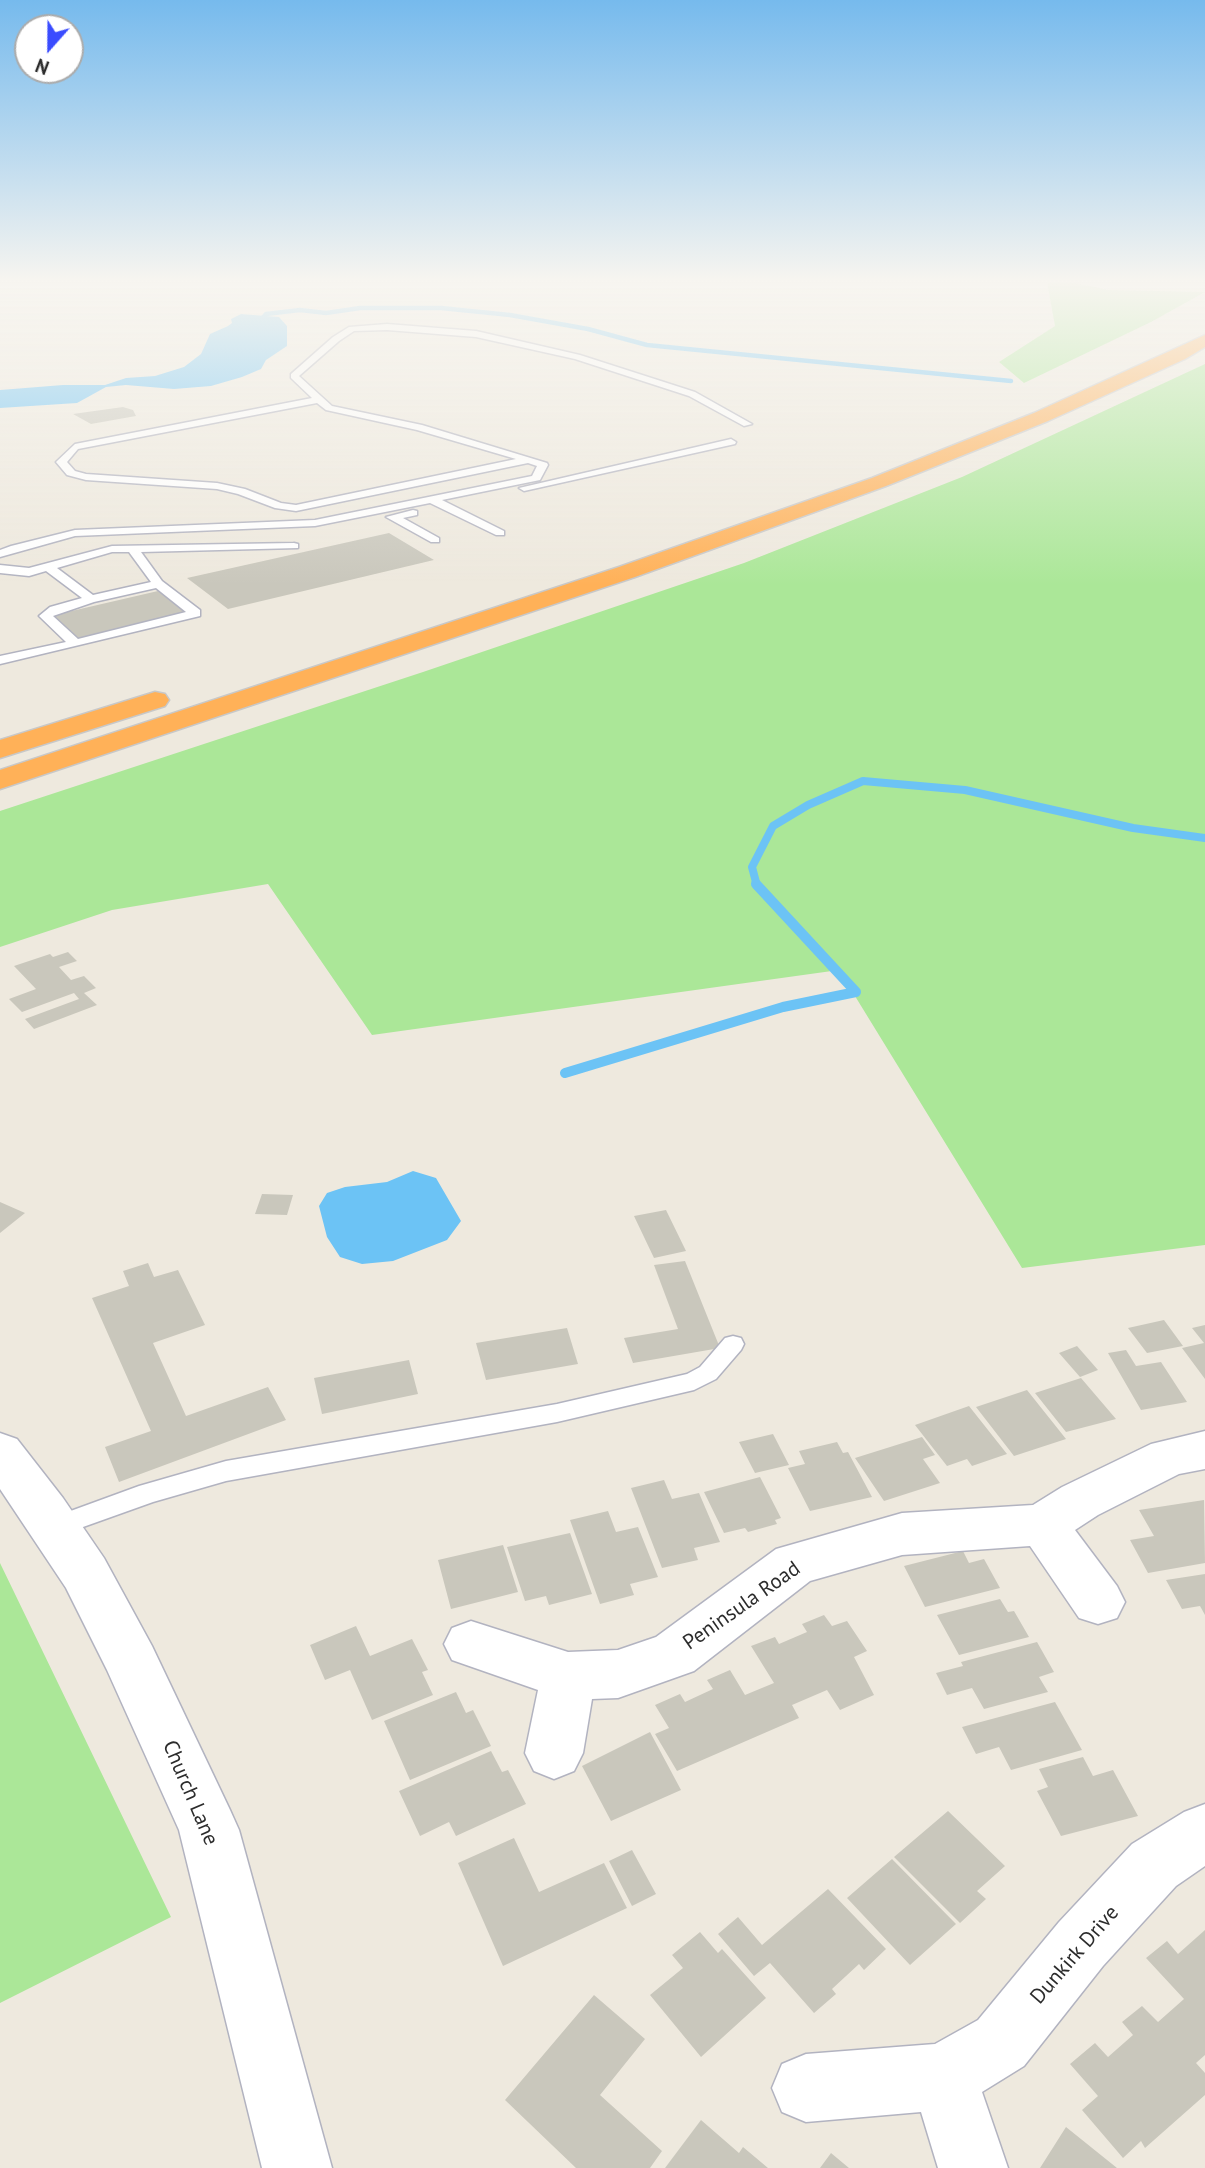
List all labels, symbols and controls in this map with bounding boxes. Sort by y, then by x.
north arrow [14,14,84,84]
text: N [32,53,52,80]
street label: Peninsula Road [679,1556,805,1656]
street label: Church Lane [157,1737,223,1849]
street label: Dunkirk Drive [1025,1901,1125,2009]

